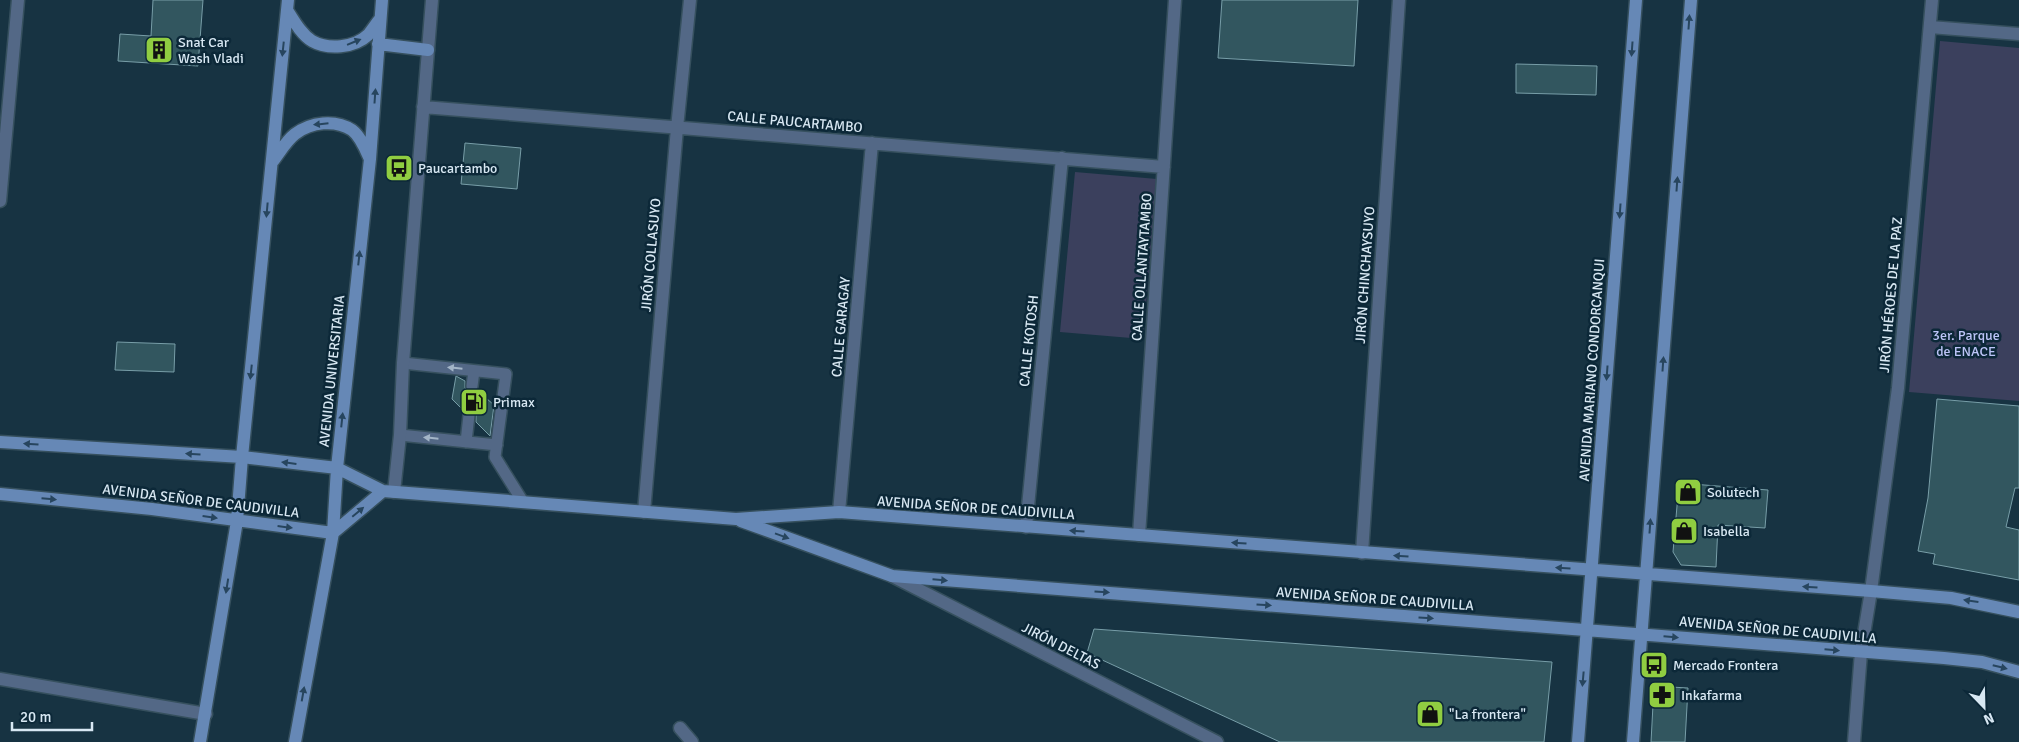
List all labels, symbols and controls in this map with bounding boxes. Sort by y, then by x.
one-way arrow [1685,14,1693,30]
place label: Snat Car Wash Vladi [178,34,244,67]
building icon: Snat Car Wash Vladi [144,35,174,65]
one-way arrow [347,38,362,46]
one-way arrow [279,41,287,57]
one-way arrow [1628,41,1636,57]
one-way arrow [371,88,379,104]
street label: CALLE PAUCARTAMBO [727,108,863,136]
one-way arrow [313,120,329,128]
bus stop icon: Paucartambo [384,153,414,183]
place label: Paucartambo [418,160,497,177]
one-way arrow [1673,176,1681,192]
street label: CALLE OLLANTAYTAMBO [1128,192,1156,342]
street label: JIRÓN COLLASUYO [638,197,664,313]
one-way arrow [263,203,271,219]
one-way arrow [1615,203,1623,219]
street label: JIRÓN CHINCHAYSUYO [1352,206,1378,344]
street label: JIRÓN HÉROES DE LA PAZ [1876,216,1906,374]
one-way arrow [355,250,363,266]
street label: AVENIDA MARIANO CONDORCANQUI [1576,258,1608,482]
street label: CALLE GARAGAY [828,276,854,378]
street label: AVENIDA UNIVERSITARIA [316,294,348,448]
street label: CALLE KOTOSH [1016,294,1042,388]
park label: 3er. Parque de ENACE [1932,327,2000,360]
one-way arrow [1659,356,1667,372]
one-way arrow [247,364,255,380]
one-way arrow [446,364,462,372]
one-way arrow [1603,365,1611,381]
fuel station icon: Primax [459,387,489,417]
place label: Primax [493,394,535,411]
one-way arrow [338,411,346,427]
one-way arrow [423,434,439,442]
one-way arrow [23,439,39,447]
one-way arrow [185,450,201,458]
one-way arrow [281,459,297,467]
shop icon: Solutech [1673,477,1703,507]
street label: AVENIDA SEÑOR DE CAUDIVILLA [102,480,301,522]
place label: Solutech [1707,484,1760,501]
street label: AVENIDA SEÑOR DE CAUDIVILLA [876,493,1076,523]
one-way arrow [41,495,57,503]
one-way arrow [351,507,364,518]
one-way arrow [202,513,218,521]
shop icon: Isabella [1669,516,1699,546]
one-way arrow [1647,518,1655,534]
one-way arrow [277,523,293,531]
place label: Isabella [1703,523,1750,540]
one-way arrow [1069,526,1085,534]
one-way arrow [775,532,790,540]
one-way arrow [1231,539,1247,547]
one-way arrow [1393,551,1409,559]
one-way arrow [1555,564,1571,572]
one-way arrow [932,576,948,584]
one-way arrow [222,578,230,594]
one-way arrow [1801,582,1817,590]
street label: AVENIDA SEÑOR DE CAUDIVILLA [1275,584,1475,614]
one-way arrow [1094,589,1110,597]
one-way arrow [1963,597,1979,605]
one-way arrow [1256,601,1272,609]
street label: AVENIDA SEÑOR DE CAUDIVILLA [1678,613,1878,647]
one-way arrow [1418,614,1434,622]
street label: JIRÓN DELTAS [1019,619,1103,673]
one-way arrow [1663,633,1679,641]
one-way arrow [1825,646,1841,654]
bus stop icon: Mercado Frontera [1639,650,1669,680]
place label: Mercado Frontera [1673,657,1778,674]
one-way arrow [1993,663,2008,671]
one-way arrow [1579,671,1587,687]
pharmacy icon: Inkafarma [1647,680,1677,710]
north arrow [1959,682,2009,732]
one-way arrow [300,686,308,702]
place label: Inkafarma [1681,687,1742,704]
shop icon: "La frontera" [1415,699,1445,729]
scale bar [12,700,92,732]
place label: "La frontera" [1449,706,1526,723]
text: 20 m [20,708,51,726]
text: N [1981,709,1997,728]

